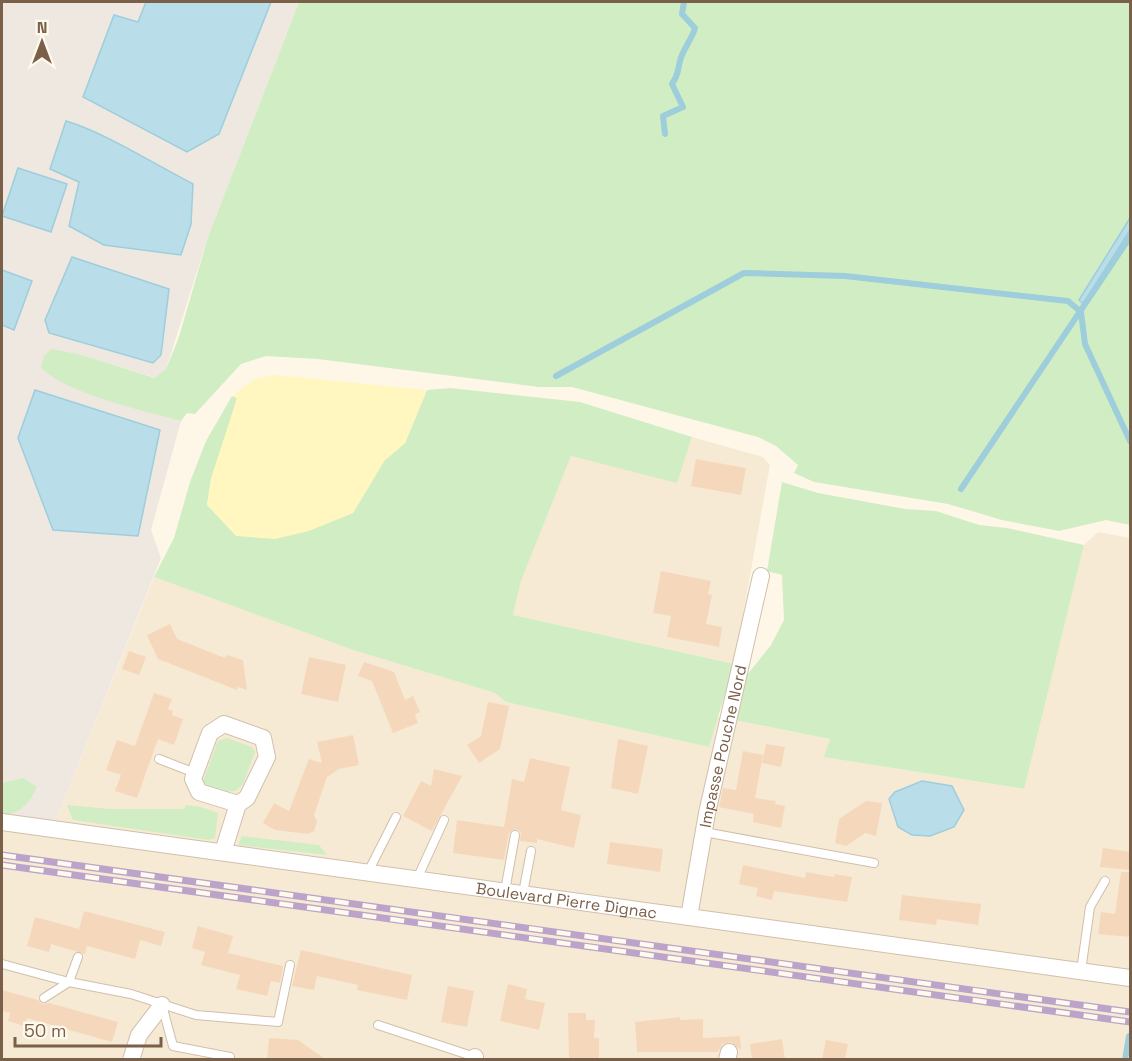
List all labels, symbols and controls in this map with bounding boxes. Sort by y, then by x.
north arrow [12,12,72,72]
text: N [37,17,47,38]
street label: Impasse Pouche Nord [694,663,751,829]
street label: Boulevard Pierre Dignac [475,877,659,923]
scale bar [15,1010,160,1048]
text: 50 m [24,1019,66,1042]

